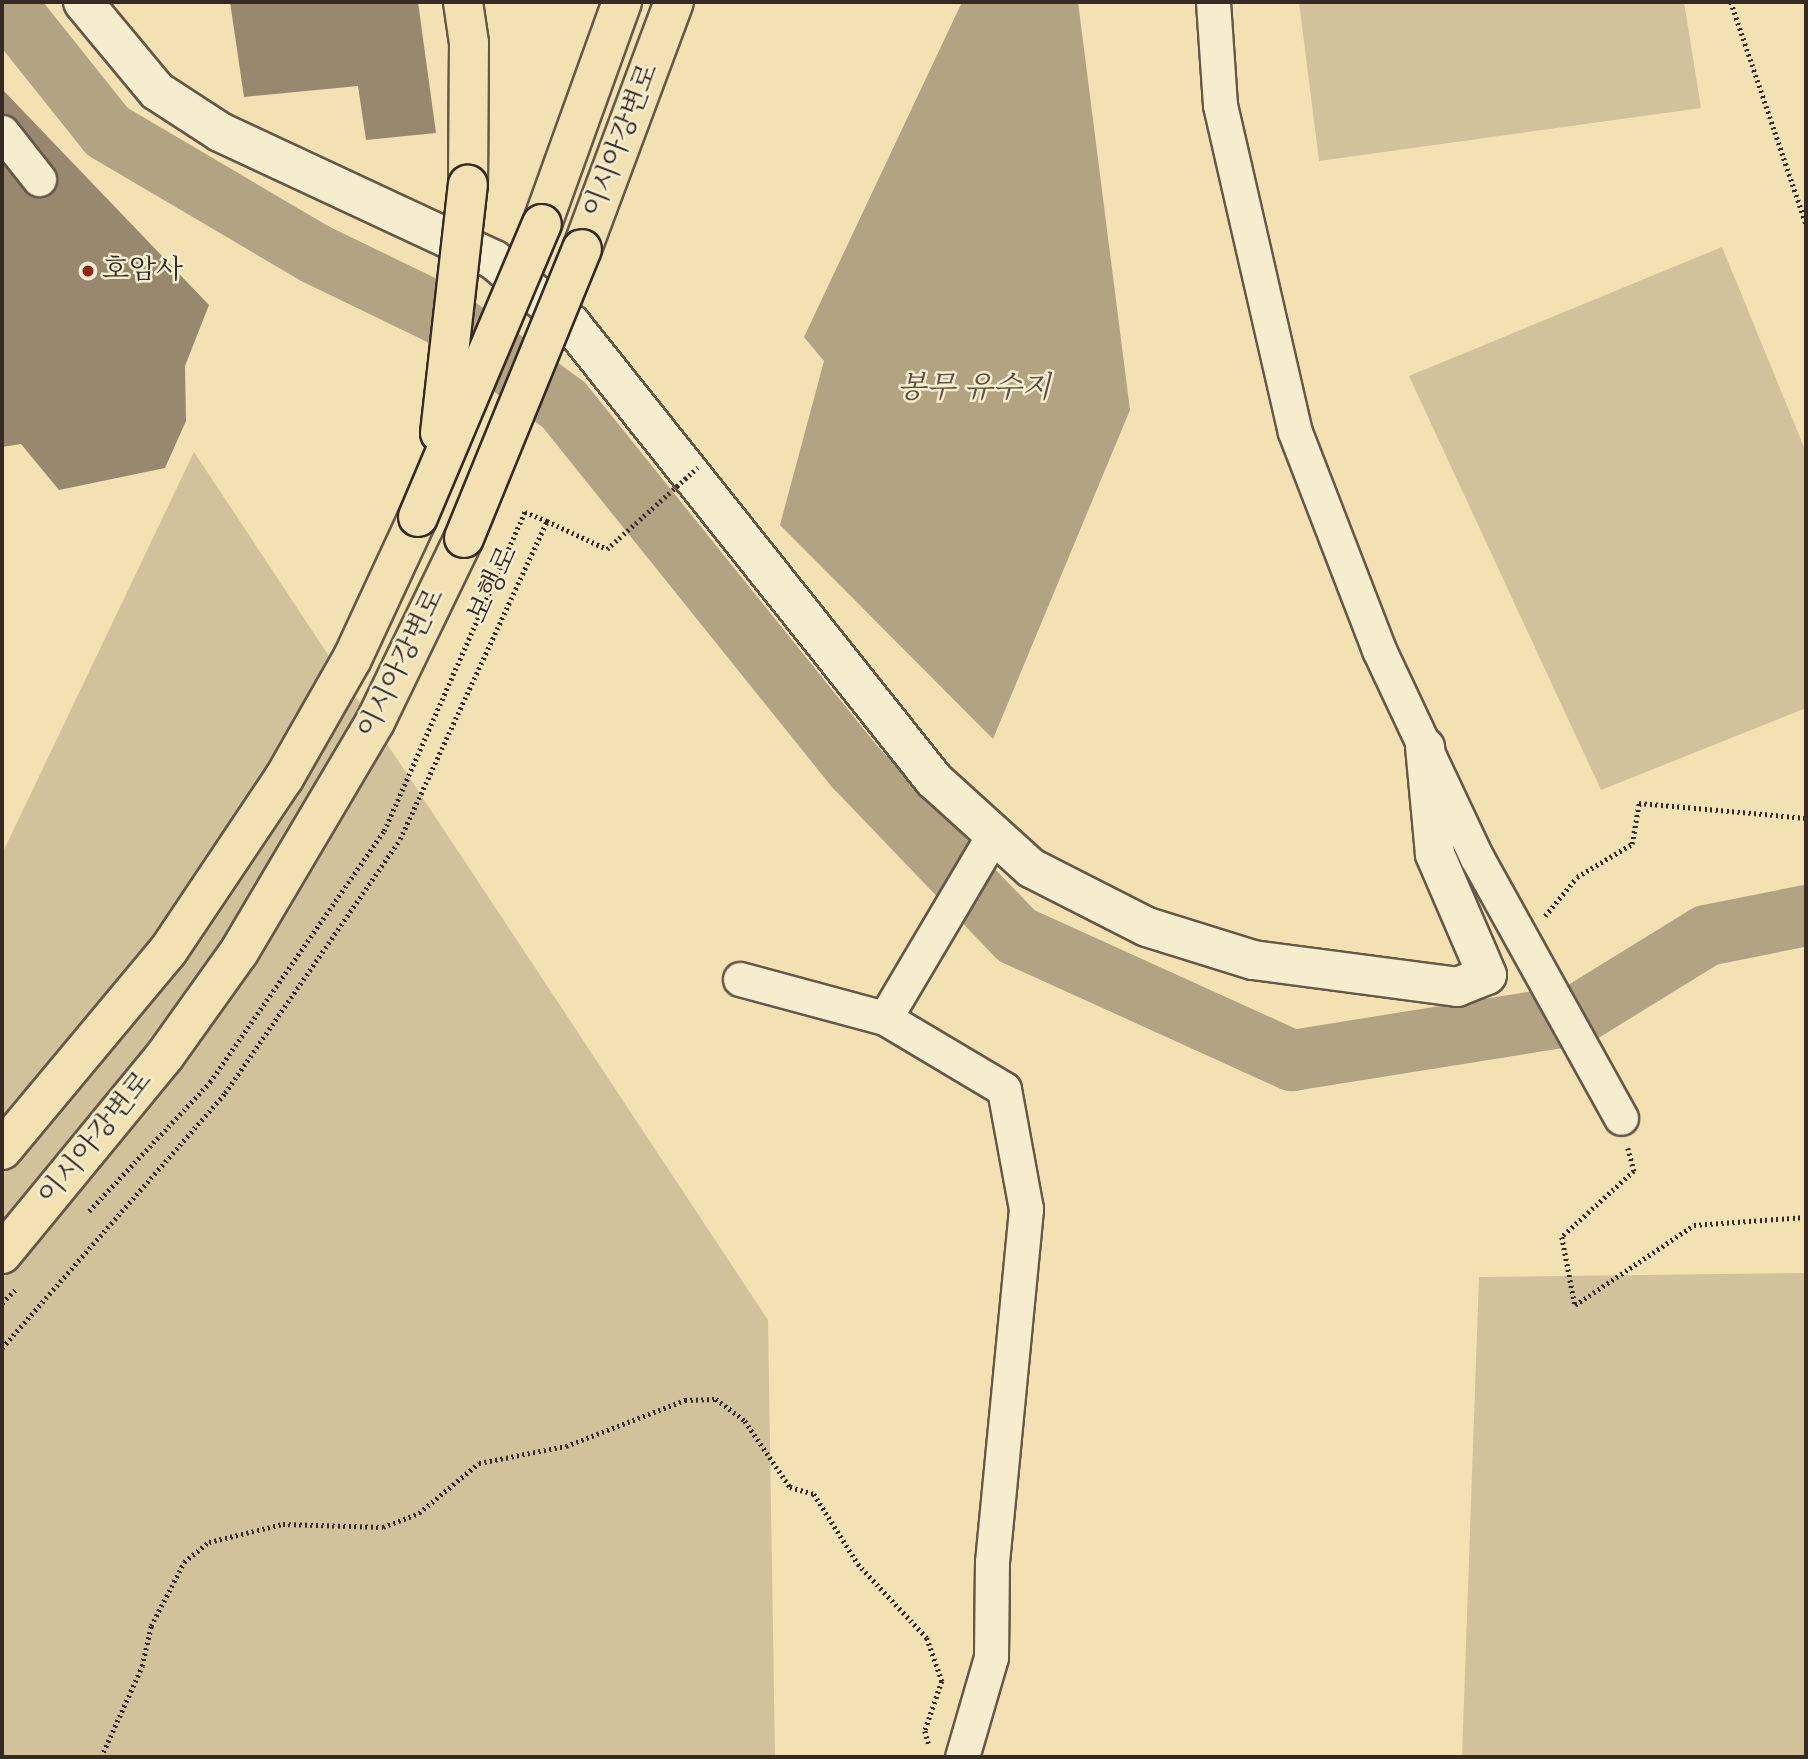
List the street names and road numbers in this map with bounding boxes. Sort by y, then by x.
street label: 이시아강변로 [577,59,667,223]
street label: 보행로 [462,541,526,629]
street label: 이시아강변로 [351,584,453,744]
street label: 이시아강변로 [32,1065,160,1213]

